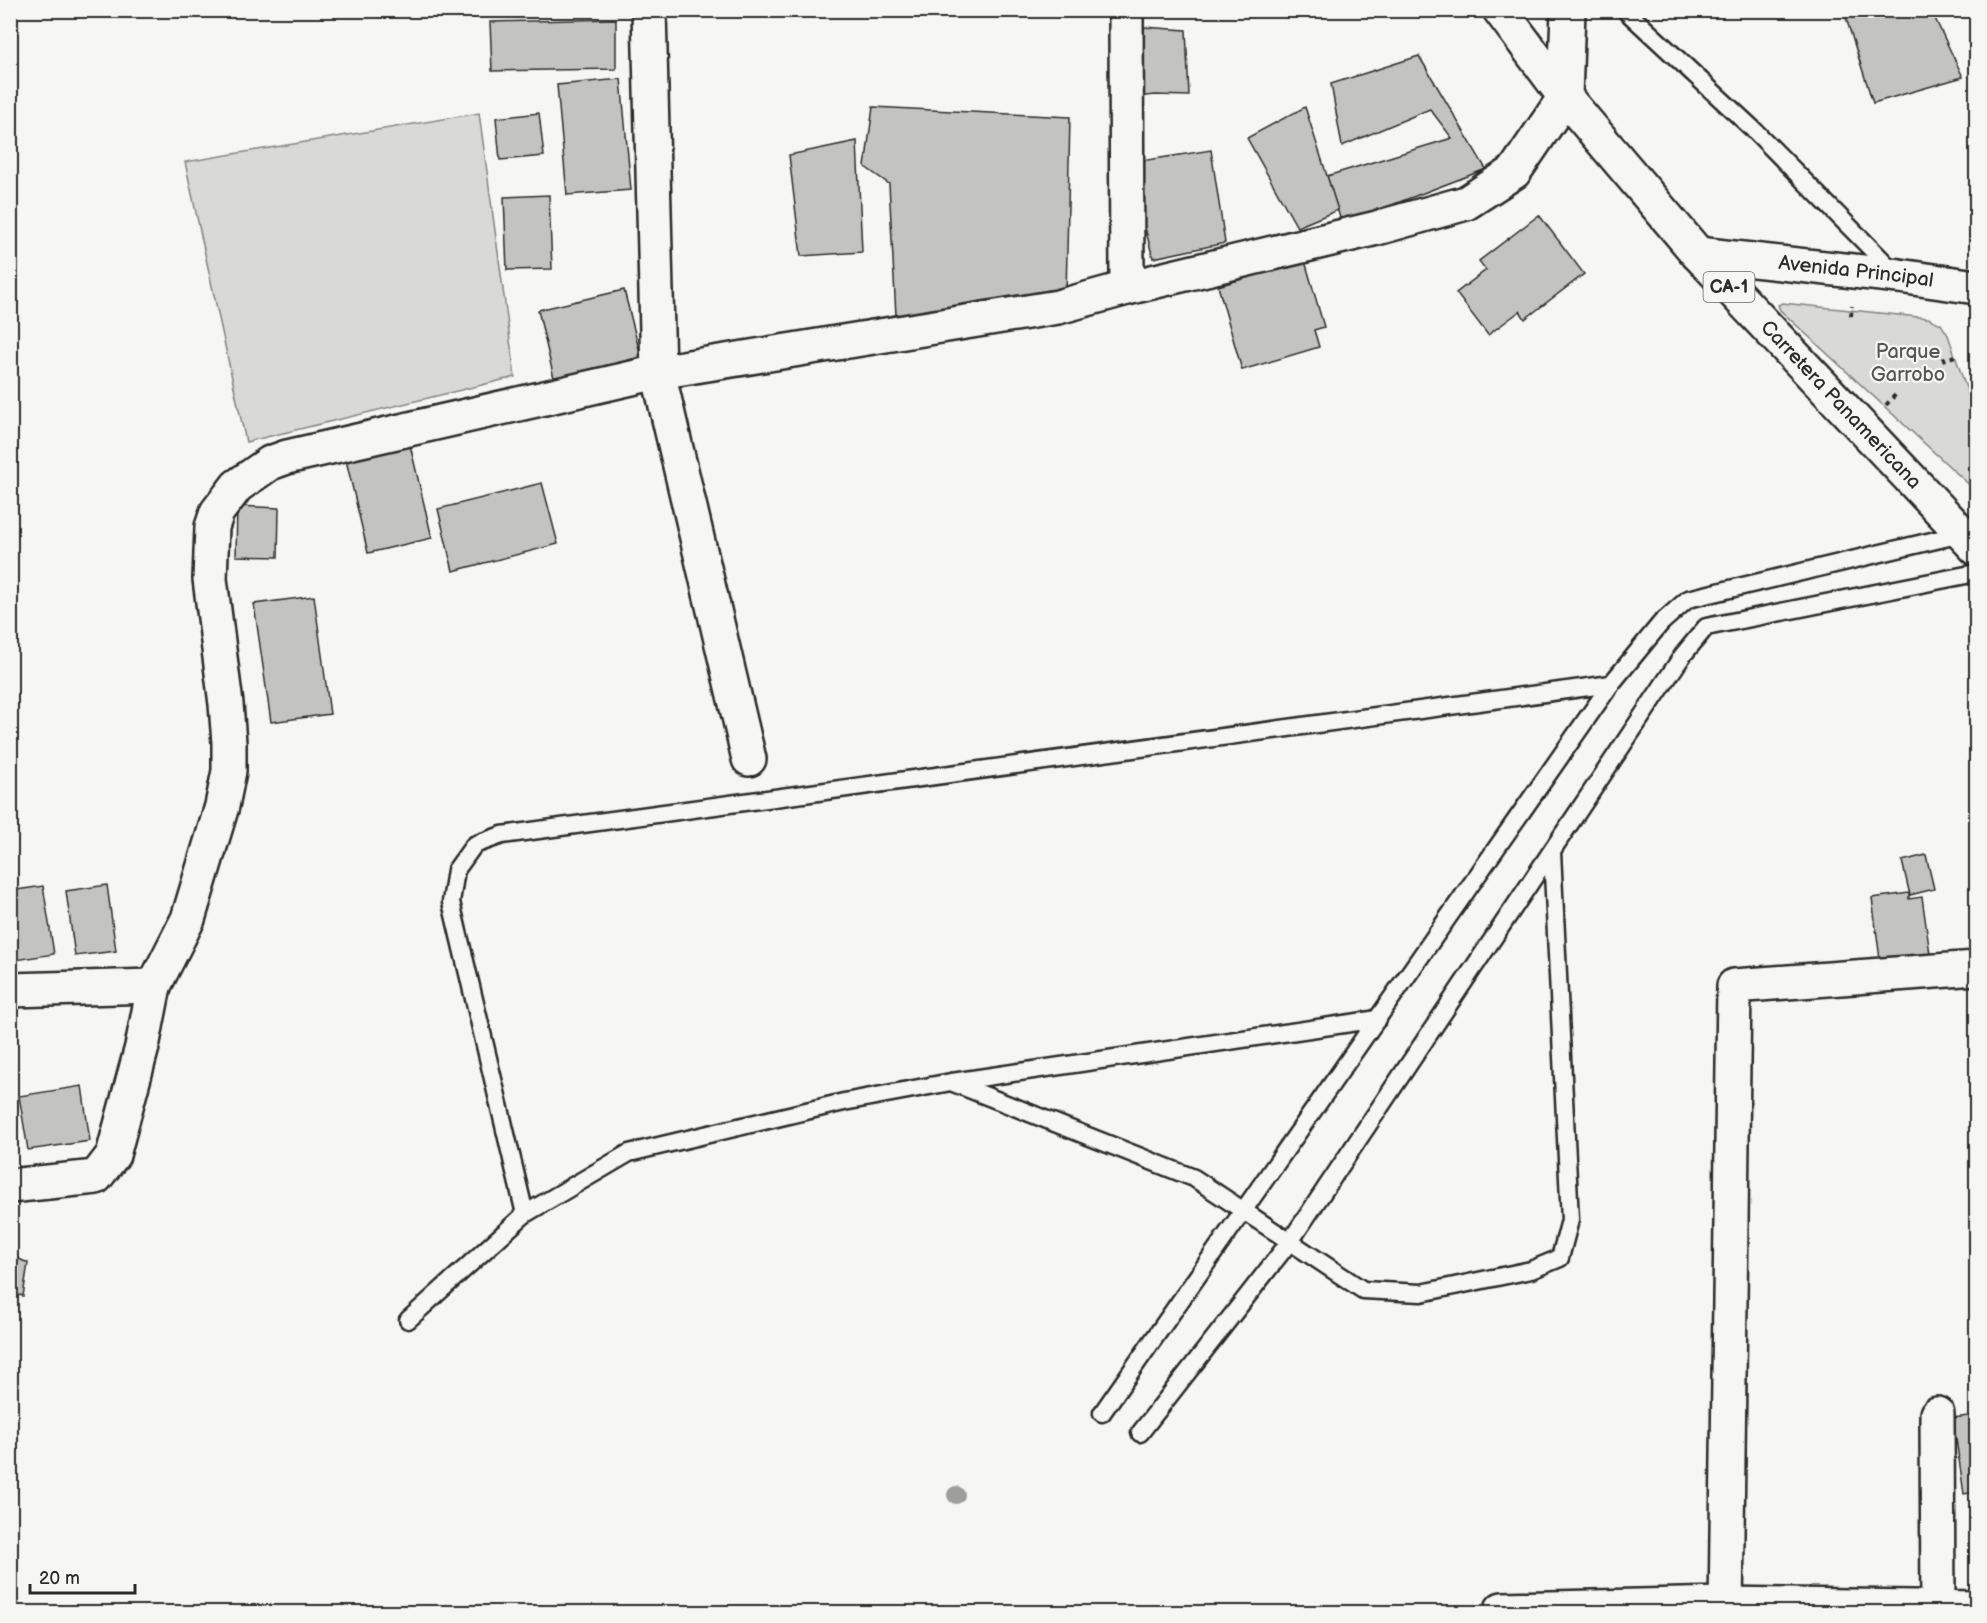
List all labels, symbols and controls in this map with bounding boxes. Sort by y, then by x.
street label: Avenida Principal [1777,251,1935,293]
road number: CA-1 [1704,272,1754,302]
street label: Carretera Panamericana [1755,316,1926,494]
park label: Parque Garrobo [1871,340,1945,387]
scale bar [30,1557,135,1595]
text: 20 m [39,1568,80,1589]

